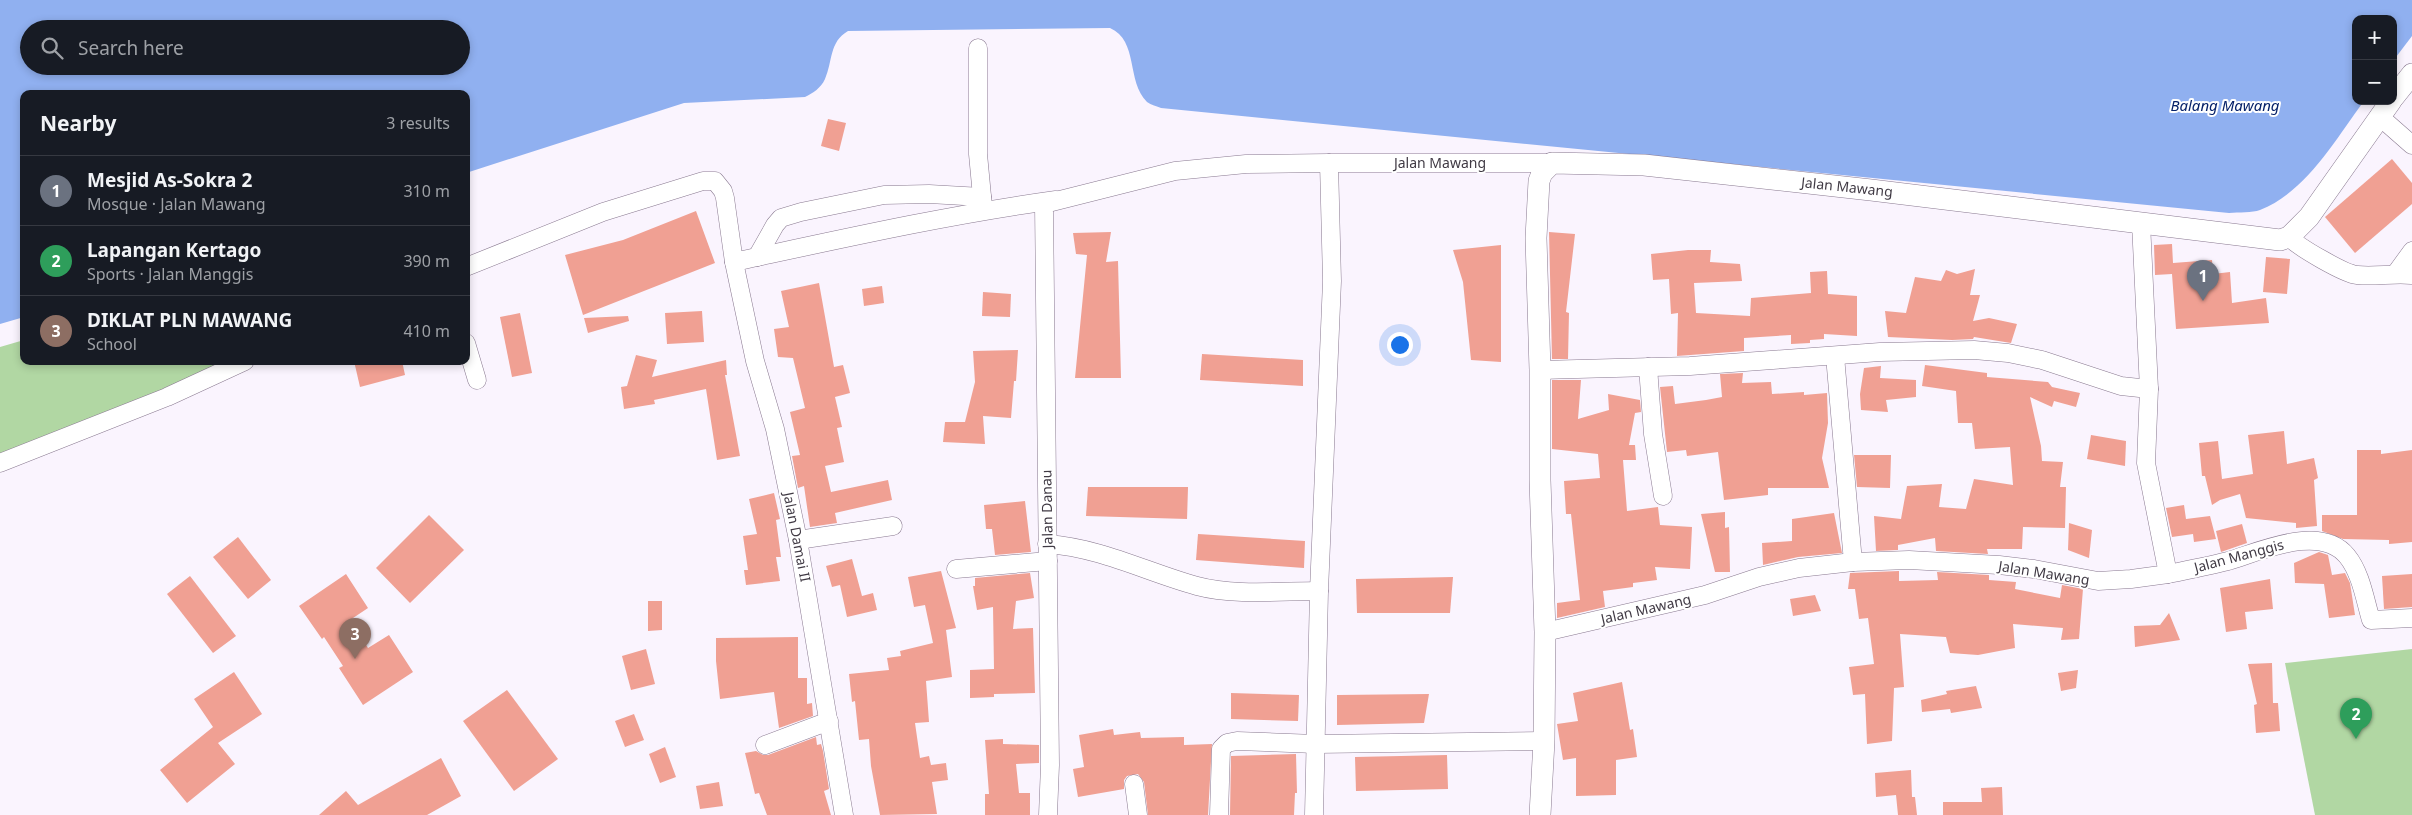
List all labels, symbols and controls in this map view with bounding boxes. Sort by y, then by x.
map controls [2352,15,2397,105]
button: + [2352,15,2397,60]
search box [20,20,470,75]
icon: search [38,34,66,62]
text: Search here [78,35,184,61]
button: − [2352,60,2397,105]
water label: Balang Mawang [2170,95,2280,115]
text: Nearby [40,109,116,137]
text: 3 results [386,112,450,134]
street label: Jalan Mawang [1392,153,1486,172]
text: Mesjid As-Sokra 2 [87,167,252,193]
street label: Jalan Mawang [1798,172,1894,201]
text: 1 [51,180,61,202]
text: 310 m [403,180,450,202]
text: Mosque · Jalan Mawang [87,193,265,215]
text: Lapangan Kertago [87,237,261,263]
text: 2 [51,250,61,272]
text: 390 m [403,250,450,272]
pin: 1 [2187,260,2219,301]
text: Sports · Jalan Manggis [87,263,253,285]
text: DIKLAT PLN MAWANG [87,307,292,333]
text: 3 [51,320,61,342]
text: 410 m [403,320,450,342]
your location [1387,332,1413,358]
text: School [87,333,137,355]
street label: Jalan Danau [1036,470,1057,551]
street label: Jalan Damai II [779,488,816,584]
street label: Jalan Manggis [2190,534,2286,577]
street label: Jalan Mawang [1995,556,2091,589]
street label: Jalan Mawang [1597,589,1693,629]
pin: 3 [339,618,371,659]
pin: 2 [2340,698,2372,739]

